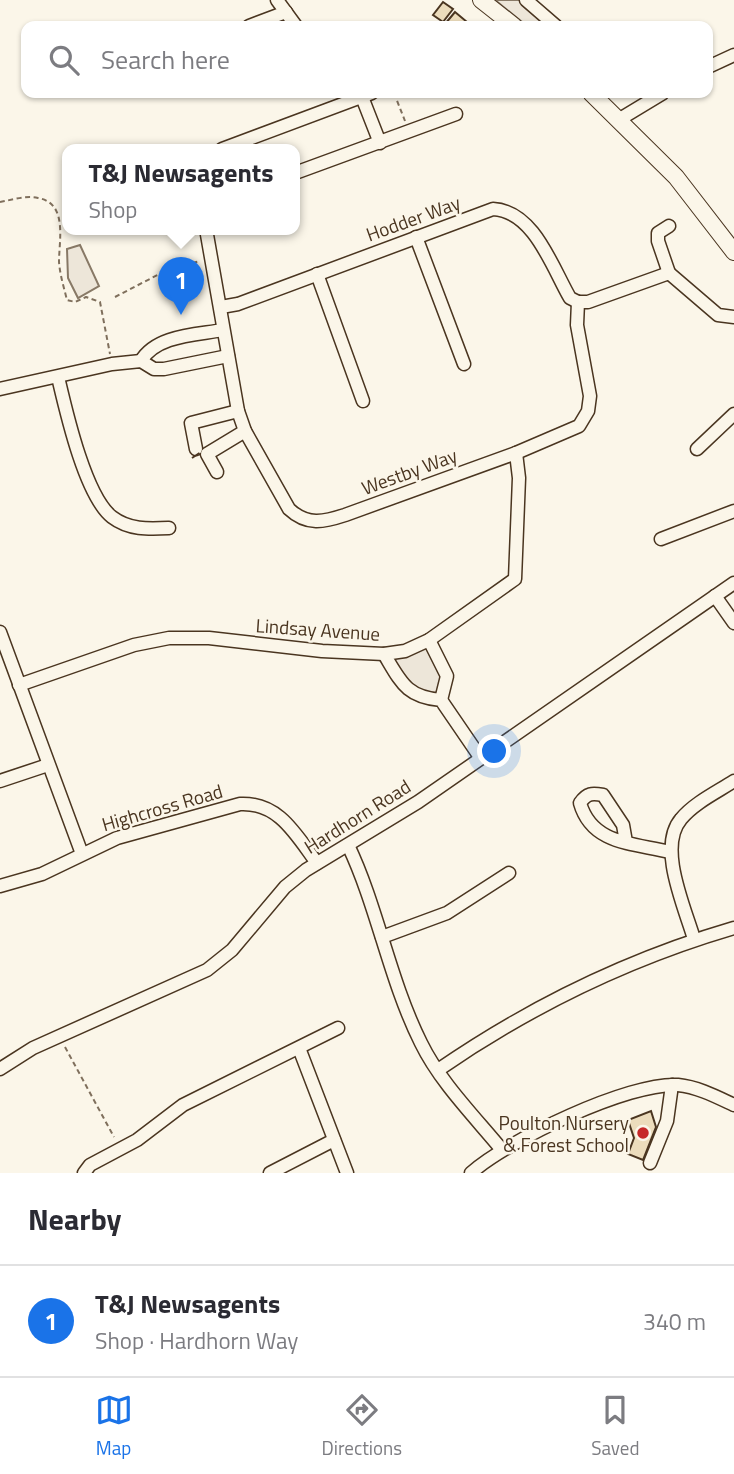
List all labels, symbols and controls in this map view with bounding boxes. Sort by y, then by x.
search box [21,21,713,98]
text: Search here [101,40,230,79]
icon: search [45,41,83,79]
popup [62,144,300,235]
text: T&J Newsagents [88,153,274,192]
street label: Hodder Way [362,188,464,248]
text: Shop [88,192,137,227]
pin: 1 [158,257,204,315]
street label: Westby Way [357,440,461,502]
street label: Lindsay Avenue [255,610,381,648]
your location [477,734,511,768]
street label: Hardhorn Road [298,772,416,860]
street label: Highcross Road [98,776,226,838]
place label: Poulton Nursery & Forest School [499,1108,629,1159]
marker: Poulton Nursery & Forest School [635,1125,651,1141]
text: Nearby [28,1196,121,1242]
text: T&J Newsagents [95,1284,280,1323]
text: 1 [45,1304,57,1339]
text: 340 m [643,1304,706,1339]
text: Shop · Hardhorn Way [95,1323,298,1358]
tab: Map [95,1391,133,1462]
tab: Directions [322,1391,402,1462]
tab: Saved [591,1391,639,1462]

